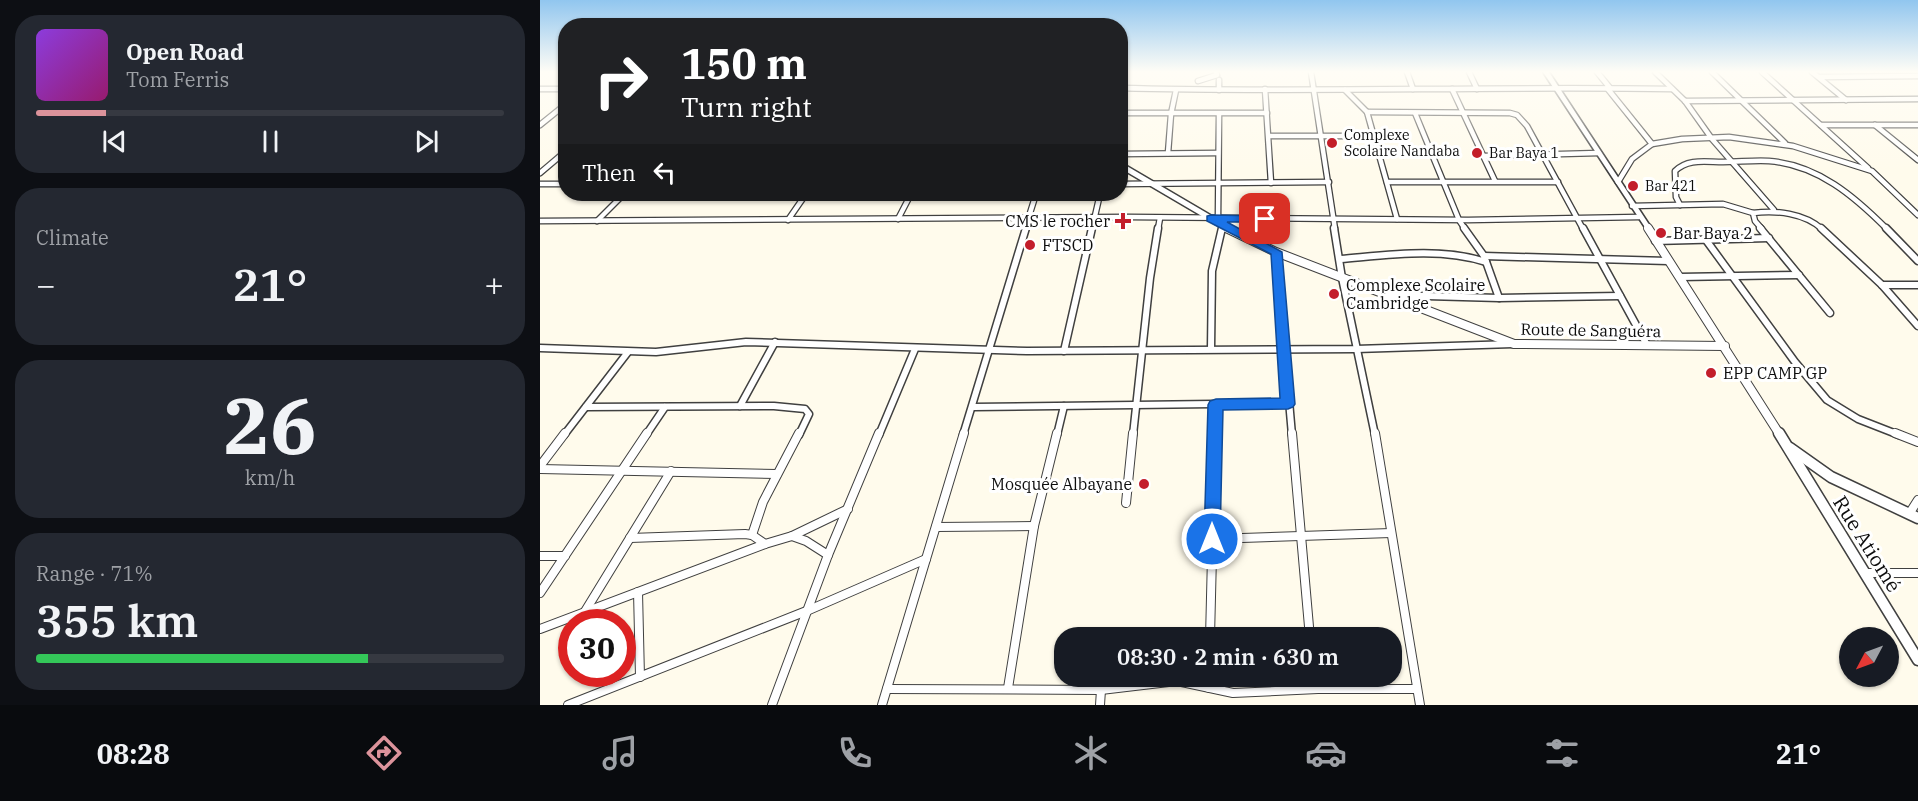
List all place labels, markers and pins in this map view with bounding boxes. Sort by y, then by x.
place label: Complexe Scolaire Nandaba [1344,126,1460,160]
marker: Complexe Scolaire Nandaba [1325,136,1339,150]
place label: Bar Baya 1 [1489,144,1559,162]
marker: Bar Baya 1 [1470,146,1484,160]
place label: Bar 421 [1645,177,1697,195]
marker: Bar 421 [1626,179,1640,193]
pin [1239,193,1290,244]
place label: CMS le rocher [1005,211,1110,231]
marker: CMS le rocher [1114,212,1132,230]
place label: Bar Baya 2 [1673,223,1753,243]
marker: Bar Baya 2 [1654,226,1668,240]
place label: FTSCD [1042,235,1093,255]
marker: FTSCD [1023,238,1037,252]
place label: Complexe Scolaire Cambridge [1346,275,1485,313]
marker: Complexe Scolaire Cambridge [1327,287,1341,301]
place label: EPP CAMP GP [1723,363,1827,383]
marker: EPP CAMP GP [1704,366,1718,380]
place label: Mosquée Albayane [991,474,1132,494]
marker: Mosquée Albayane [1137,477,1151,491]

